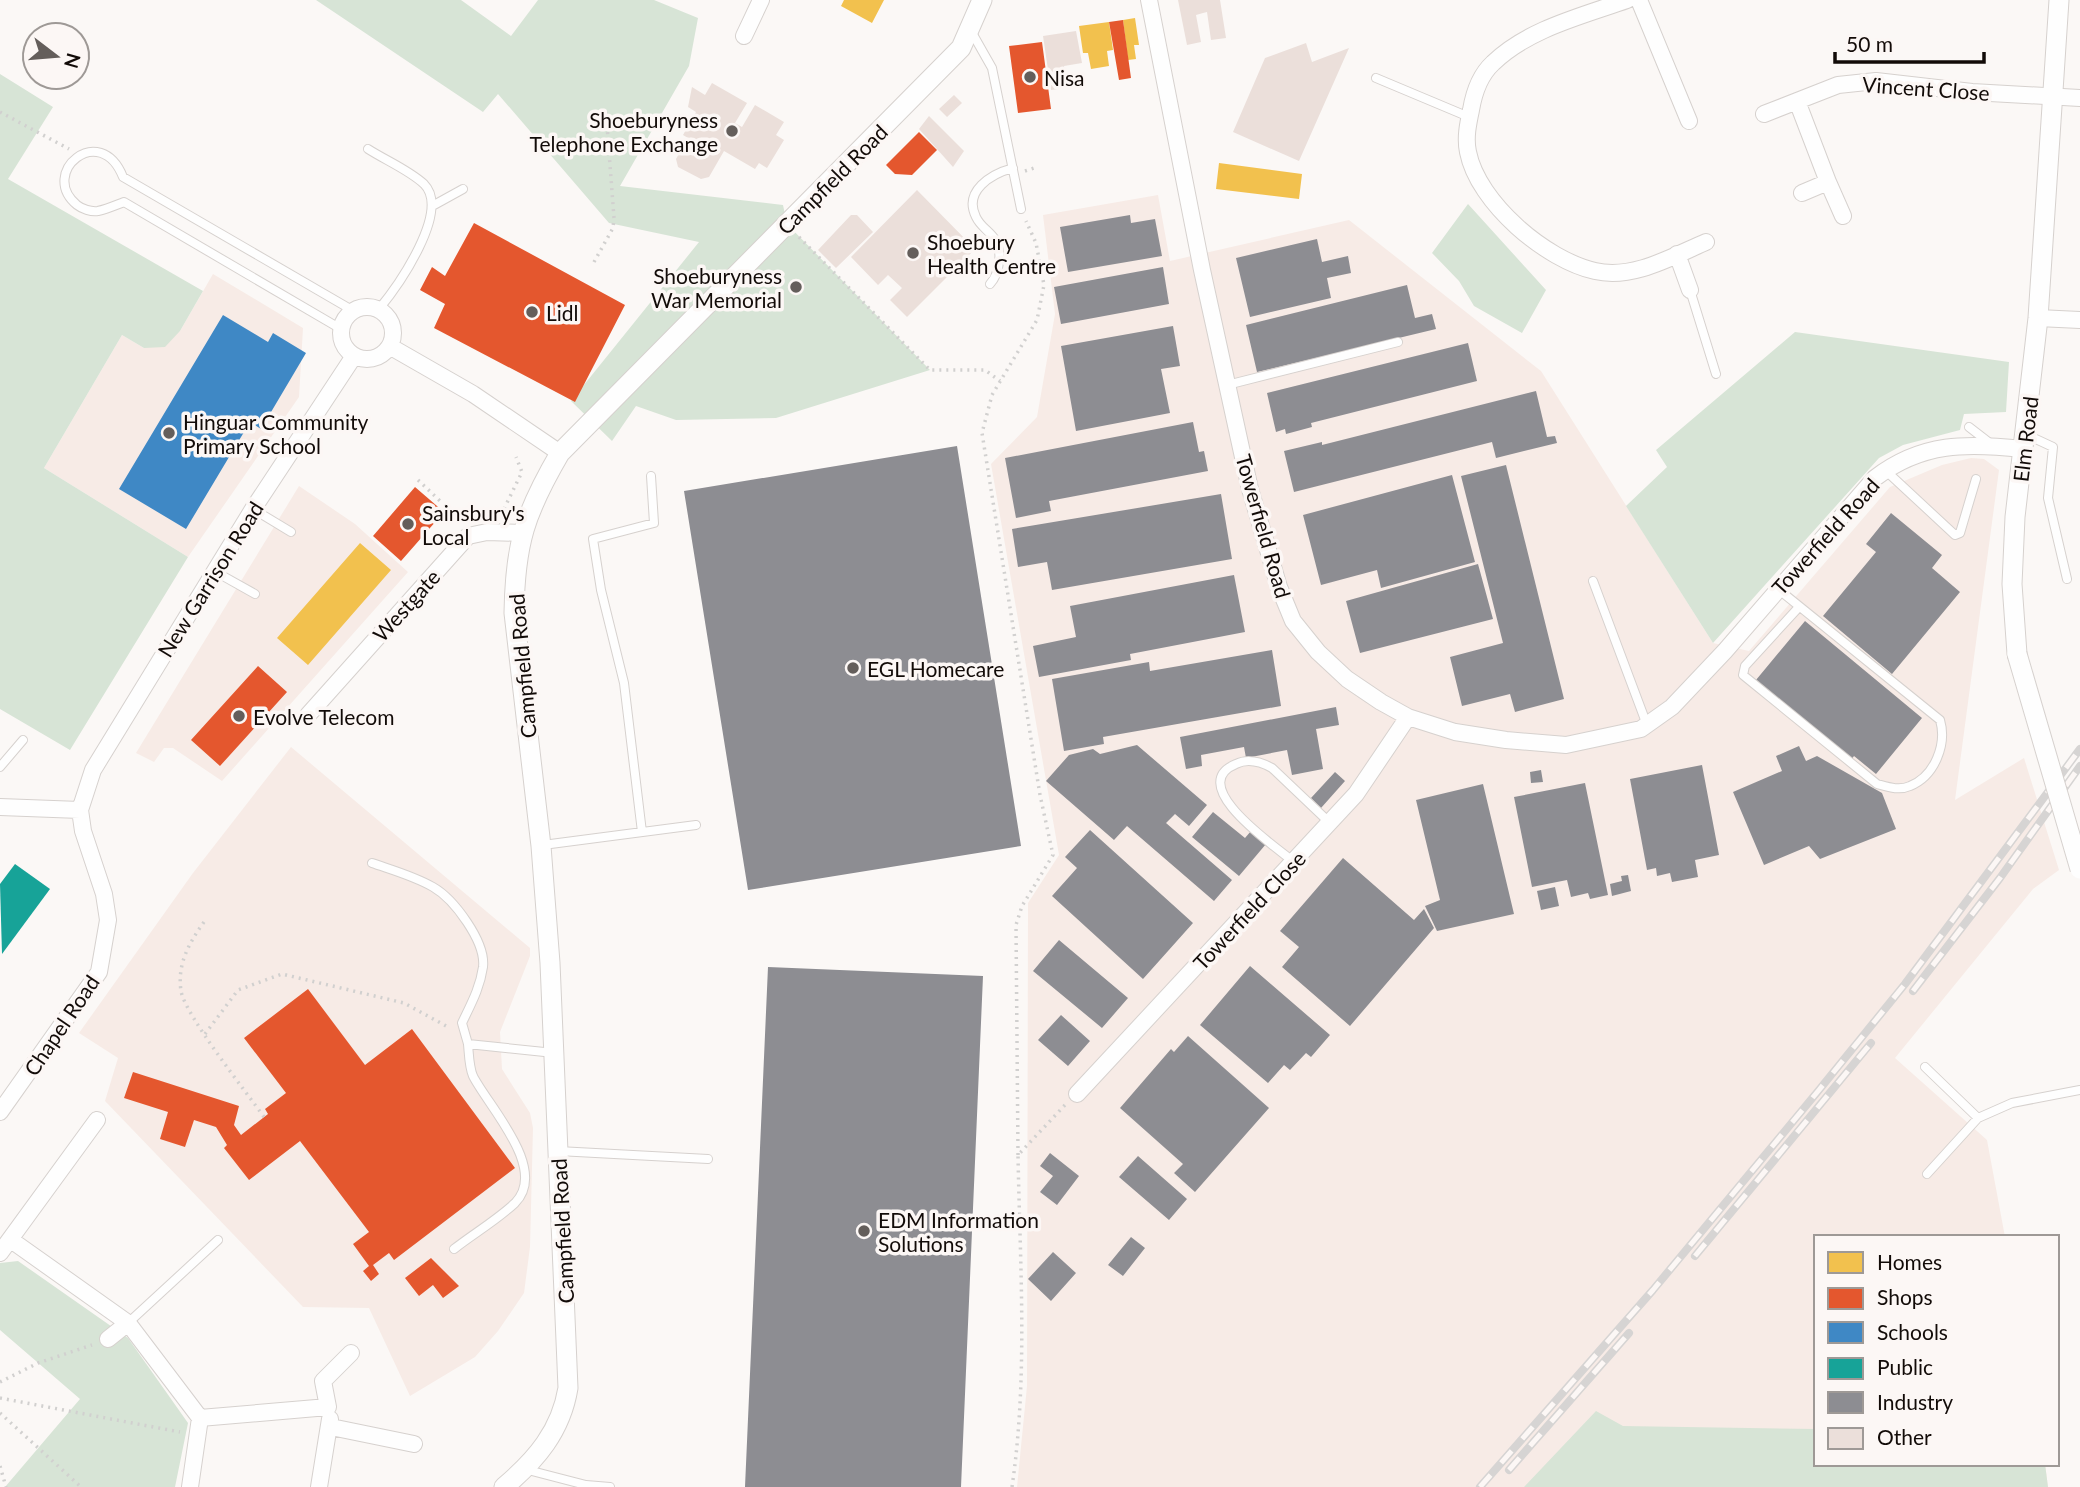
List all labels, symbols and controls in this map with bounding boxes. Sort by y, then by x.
north arrow [21,21,91,91]
scale bar [1835,21,1984,65]
text: 50 m [1846,31,1893,56]
text: N [60,51,86,71]
place label: Nisa [1044,65,1084,90]
marker: Nisa [1022,69,1038,85]
street label: Vincent Close [1862,71,1990,105]
place label: Shoeburyness Telephone Exchange [530,107,718,156]
street label: Campfield Road [772,119,892,239]
marker: Shoeburyness Telephone Exchange [724,123,740,139]
place label: Shoebury Health Centre [927,229,1056,278]
marker: Shoebury Health Centre [905,245,921,261]
place label: Shoeburyness War Memorial [651,263,782,312]
marker: Shoeburyness War Memorial [788,279,804,295]
place label: Lidl [546,300,579,325]
marker: Lidl [524,304,540,320]
street label: Elm Road [2007,395,2043,483]
place label: Hinguar Community Primary School [183,409,369,458]
marker: Hinguar Community Primary School [161,425,177,441]
street label: Towerfield Road [1232,451,1296,601]
street label: Towerfield Road [1766,472,1884,600]
street label: New Garrison Road [152,497,268,661]
place label: Sainsbury's Local [422,500,525,549]
marker: Sainsbury's Local [400,516,416,532]
street label: Westgate [367,564,445,646]
street label: Campfield Road [503,593,541,739]
place label: EGL Homecare [867,656,1004,681]
marker: EGL Homecare [845,660,861,676]
place label: Evolve Telecom [253,704,394,729]
marker: Evolve Telecom [231,708,247,724]
street label: Towerfield Close [1188,846,1310,974]
street label: Chapel Road [18,970,104,1080]
street label: Campfield Road [546,1158,578,1304]
place label: EDM Information Solutions [878,1207,1039,1256]
marker: EDM Information Solutions [856,1223,872,1239]
legend [1814,1235,2059,1466]
text: Homes [1877,1249,1942,1274]
text: Shops [1877,1284,1933,1309]
text: Schools [1877,1319,1948,1344]
text: Public [1877,1354,1933,1379]
text: Industry [1877,1389,1953,1414]
text: Other [1877,1424,1932,1449]

